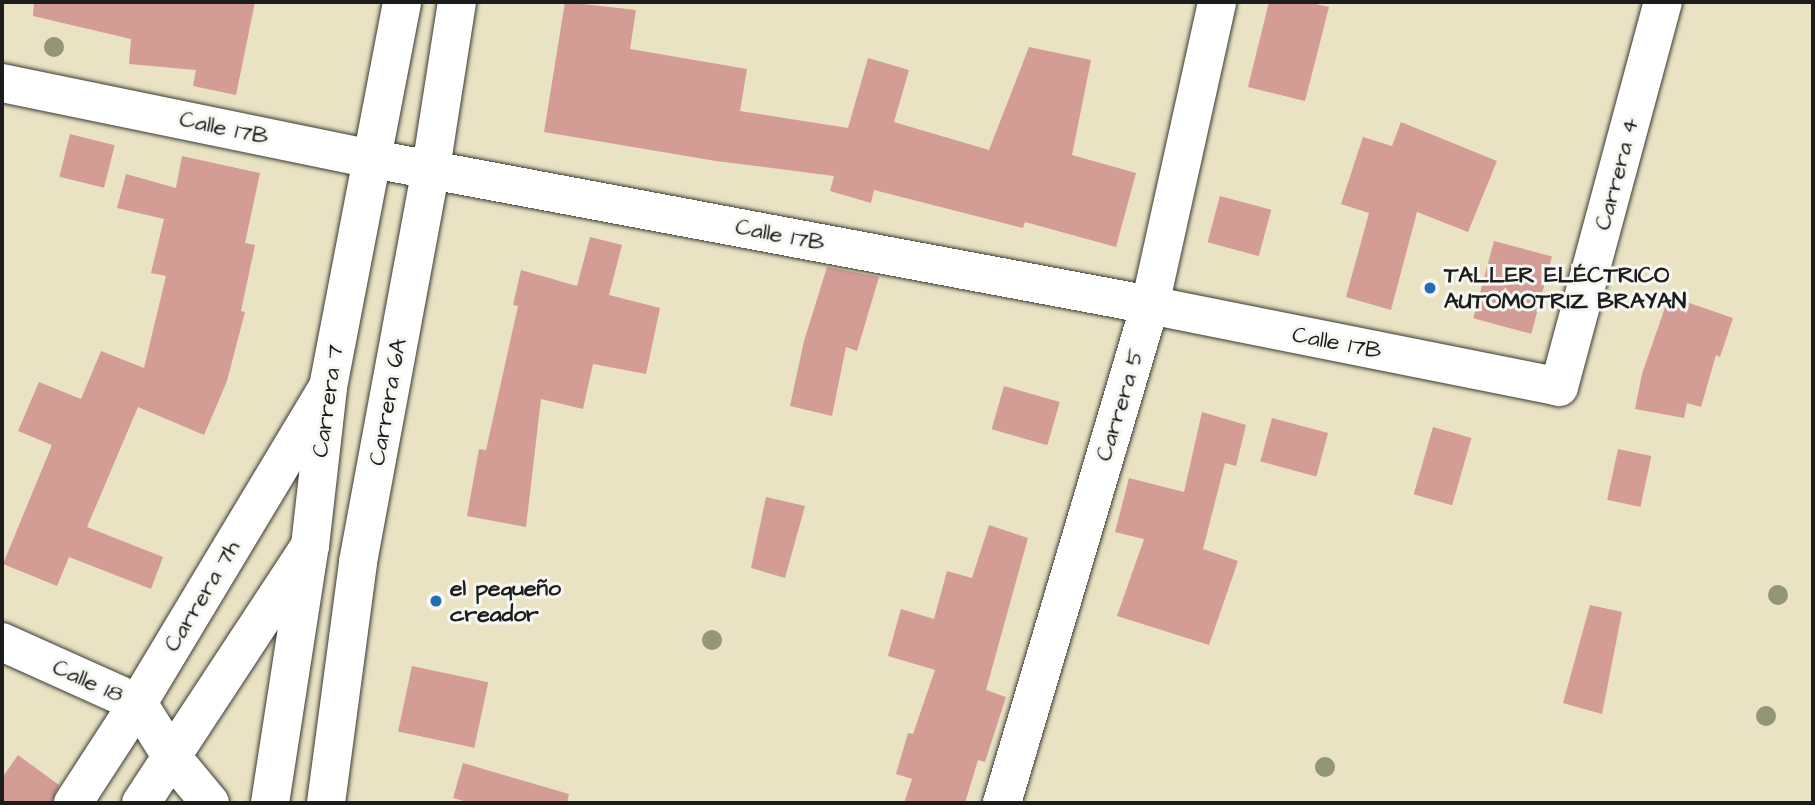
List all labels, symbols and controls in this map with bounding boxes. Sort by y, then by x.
street label: Calle 17B [177,105,271,151]
street label: Carrera 4 [1589,115,1645,233]
street label: Calle 17B [733,213,827,257]
place label: TALLER ELÉCTRICO AUTOMOTRIZ BRAYAN [1444,261,1686,315]
marker: TALLER ELÉCTRICO AUTOMOTRIZ BRAYAN [1422,280,1438,296]
street label: Calle 17B [1290,321,1384,365]
street label: Carrera 6A [363,336,413,468]
street label: Carrera 7 [306,343,350,459]
street label: Carrera 5 [1090,346,1150,464]
street label: Carrera 7h [158,535,246,657]
place label: el pequeño creador [450,574,561,628]
marker: el pequeño creador [428,593,444,609]
street label: Calle 18 [48,653,128,709]

